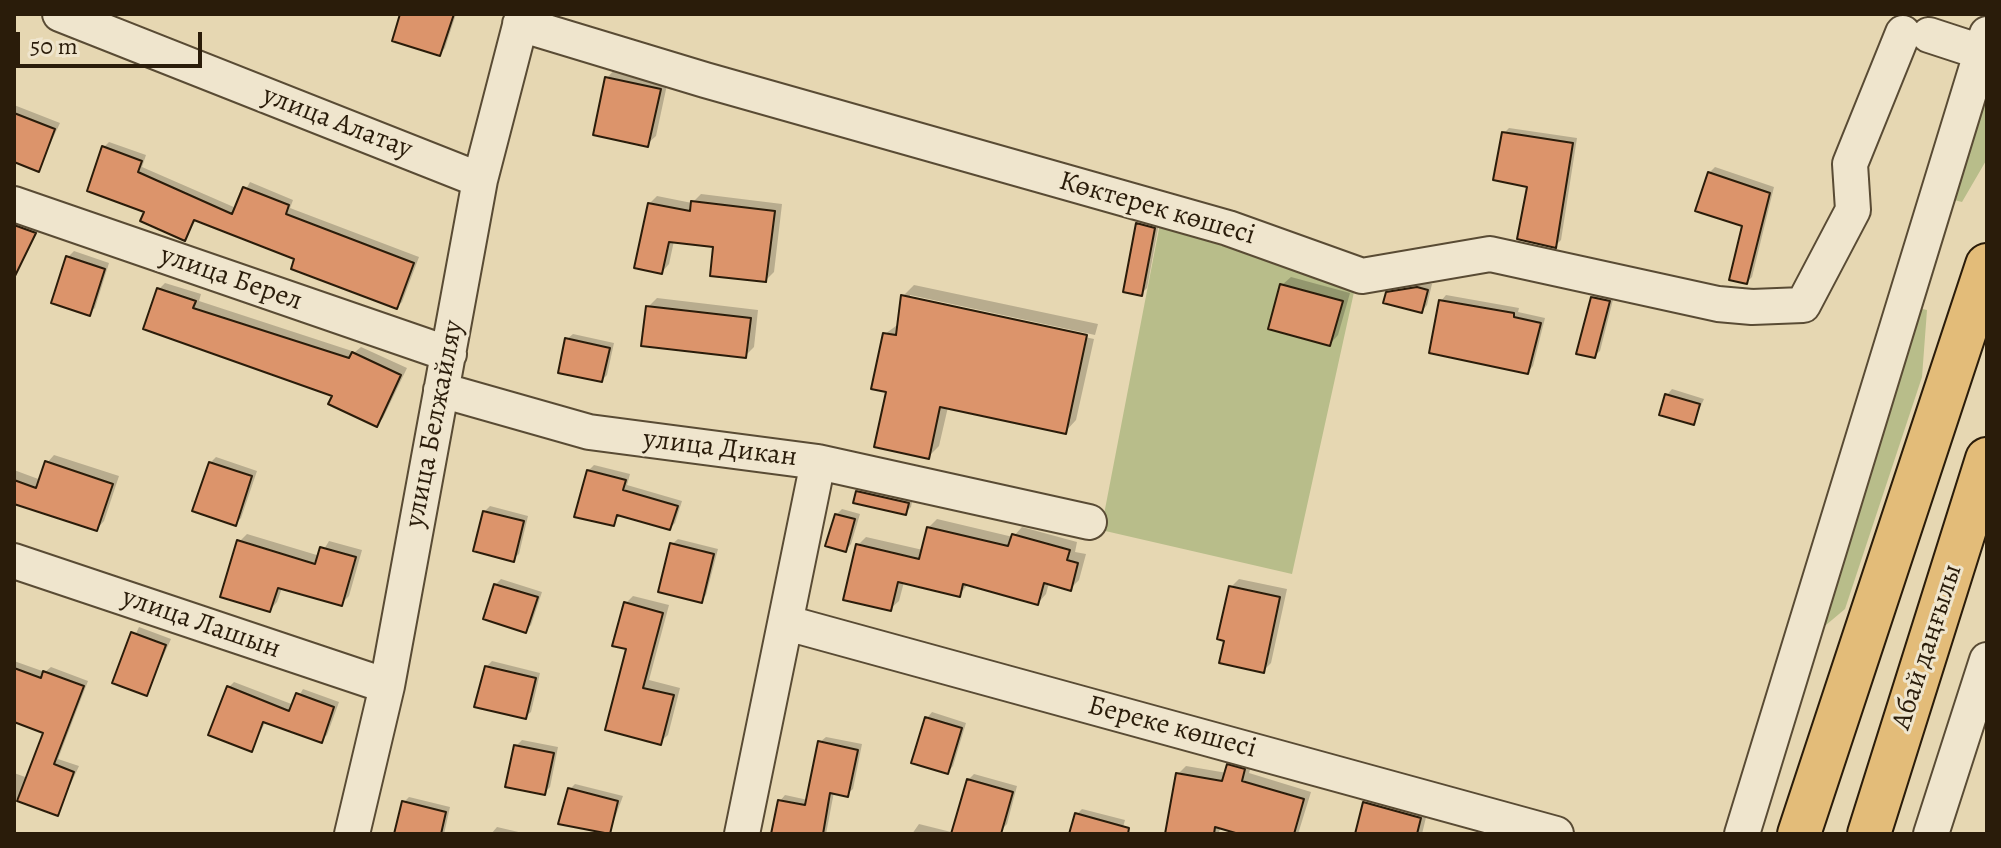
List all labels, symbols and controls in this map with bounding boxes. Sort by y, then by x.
scale bar [20,16,206,66]
text: 50 m [30,30,78,62]
street label: улица Алатау [257,79,417,167]
street label: Көктерек көшесі [1055,165,1259,253]
street label: улица Берел [156,239,306,319]
street label: улица Белжайляу [398,318,472,530]
street label: улица Дикан [641,423,799,475]
street label: Абай даңғылы [1885,560,1971,734]
street label: улица Лашын [117,581,285,667]
street label: Береке көшесі [1084,689,1260,767]

